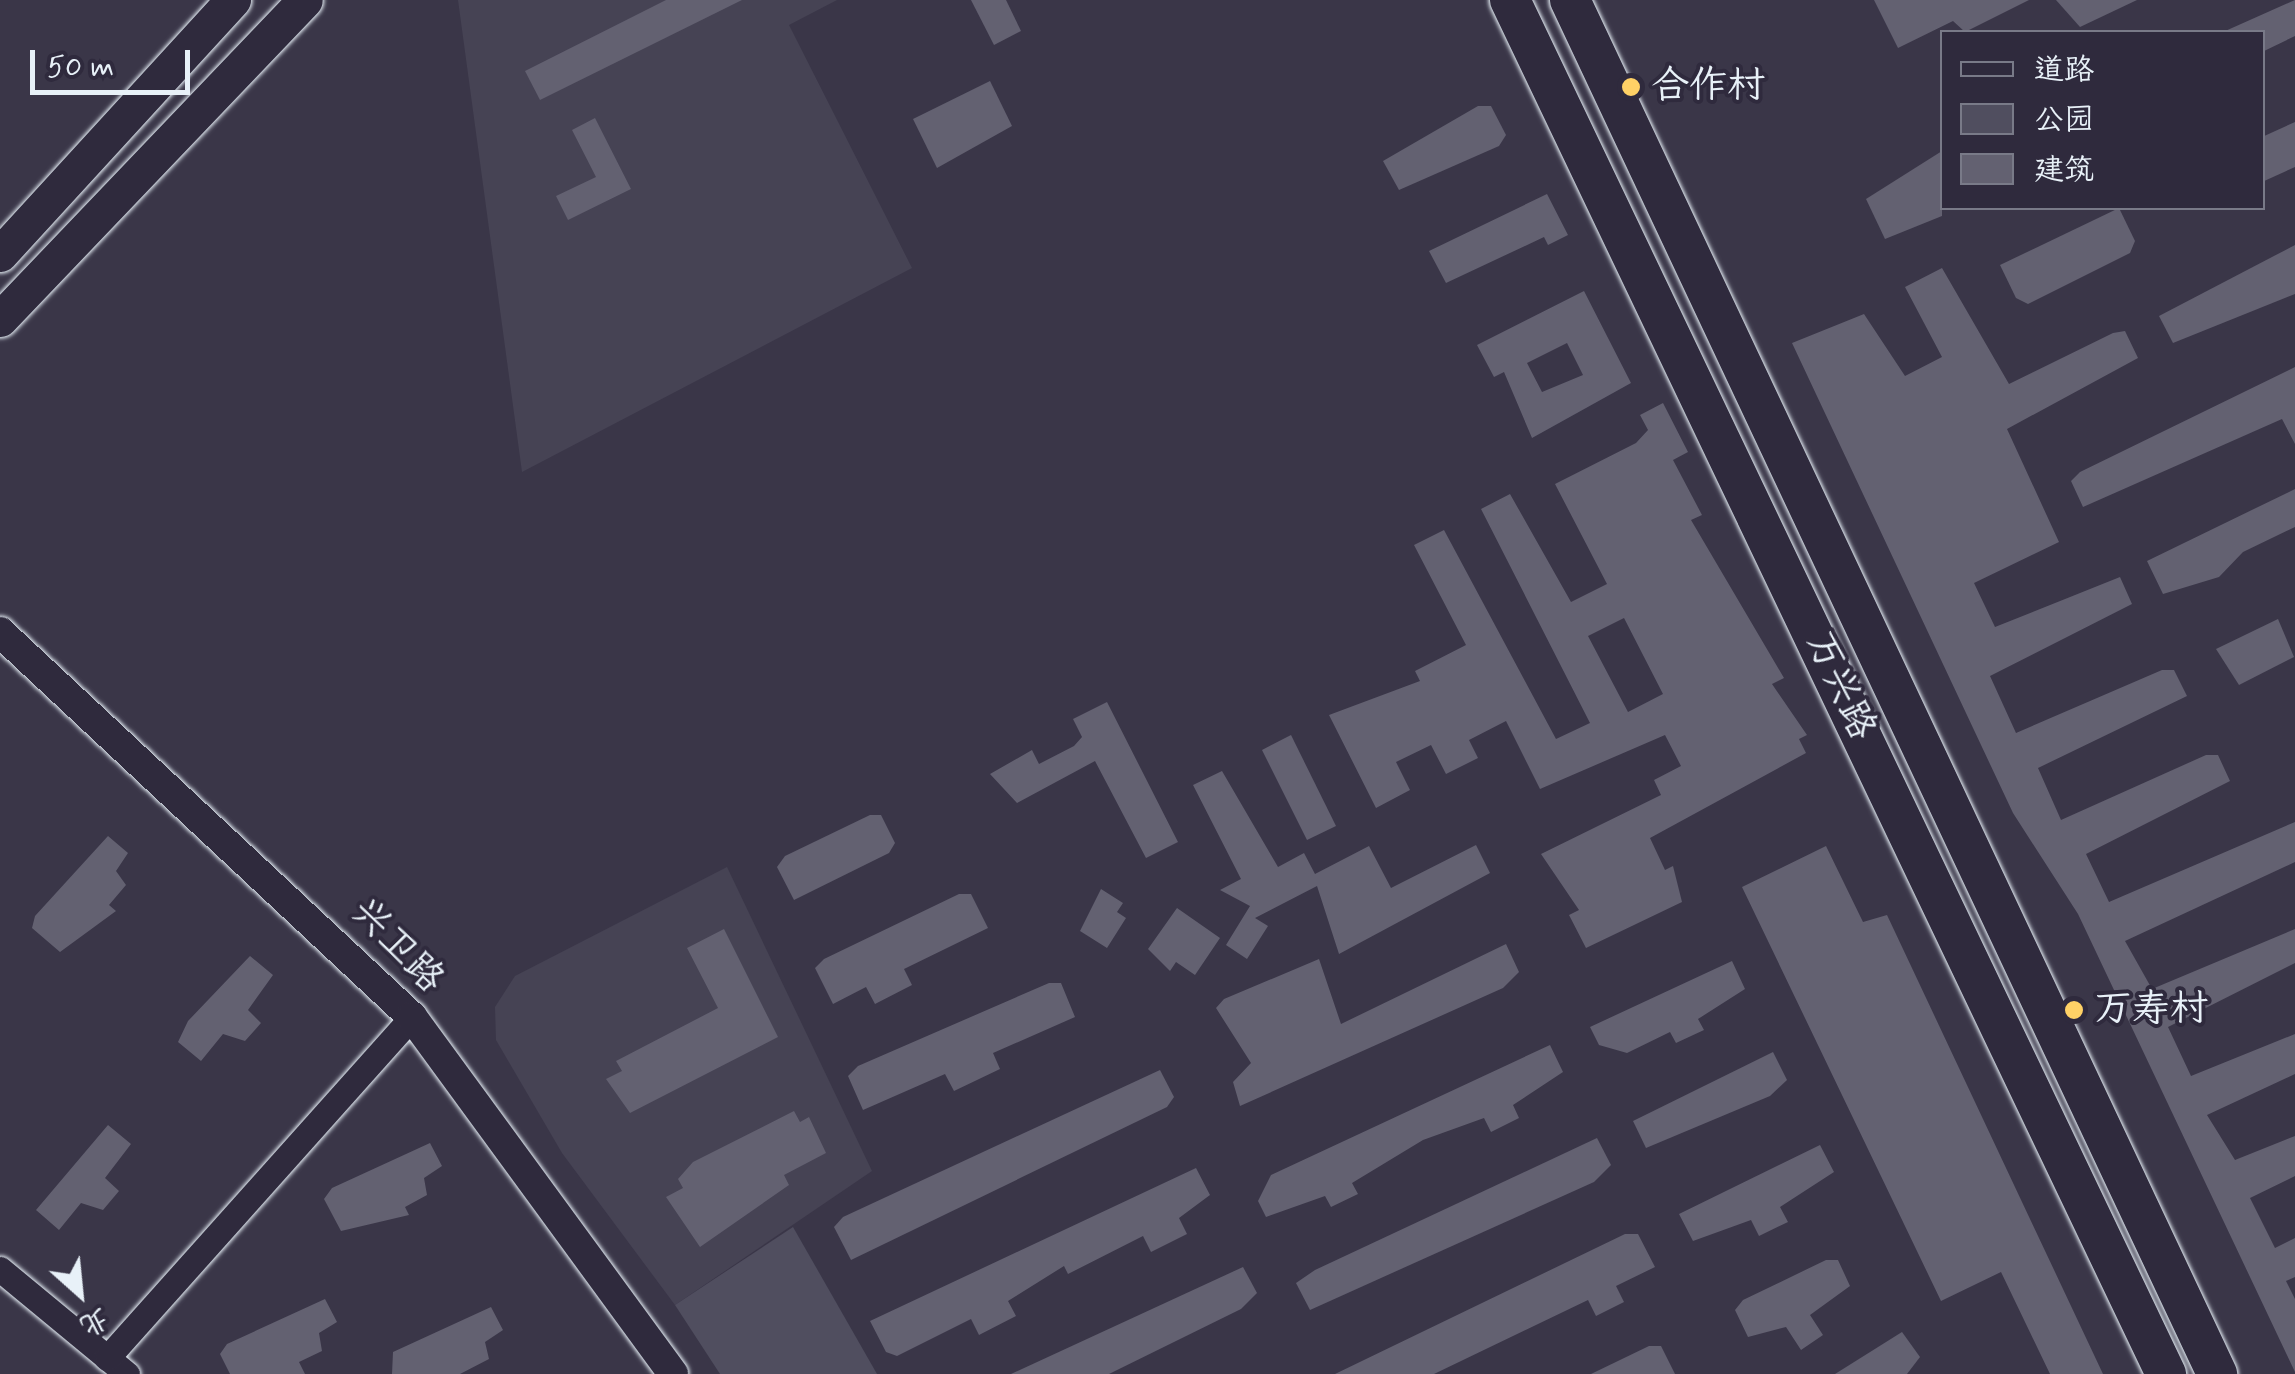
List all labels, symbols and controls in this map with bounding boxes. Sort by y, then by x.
scale bar [35,30,195,92]
legend [1940,30,2265,210]
text: 50 m [47,48,114,87]
text: 道路 [2034,51,2094,90]
place label: 合作村 [1651,64,1765,110]
marker: 合作村 [1620,76,1642,98]
text: 公园 [2034,101,2094,140]
text: 建筑 [2034,151,2094,190]
street label: 万兴路 [1795,625,1885,747]
street label: 兴卫路 [341,889,453,1003]
place label: 万寿村 [2094,987,2208,1033]
marker: 万寿村 [2063,999,2085,1021]
north arrow [30,1244,130,1344]
text: 北 [73,1298,115,1344]

